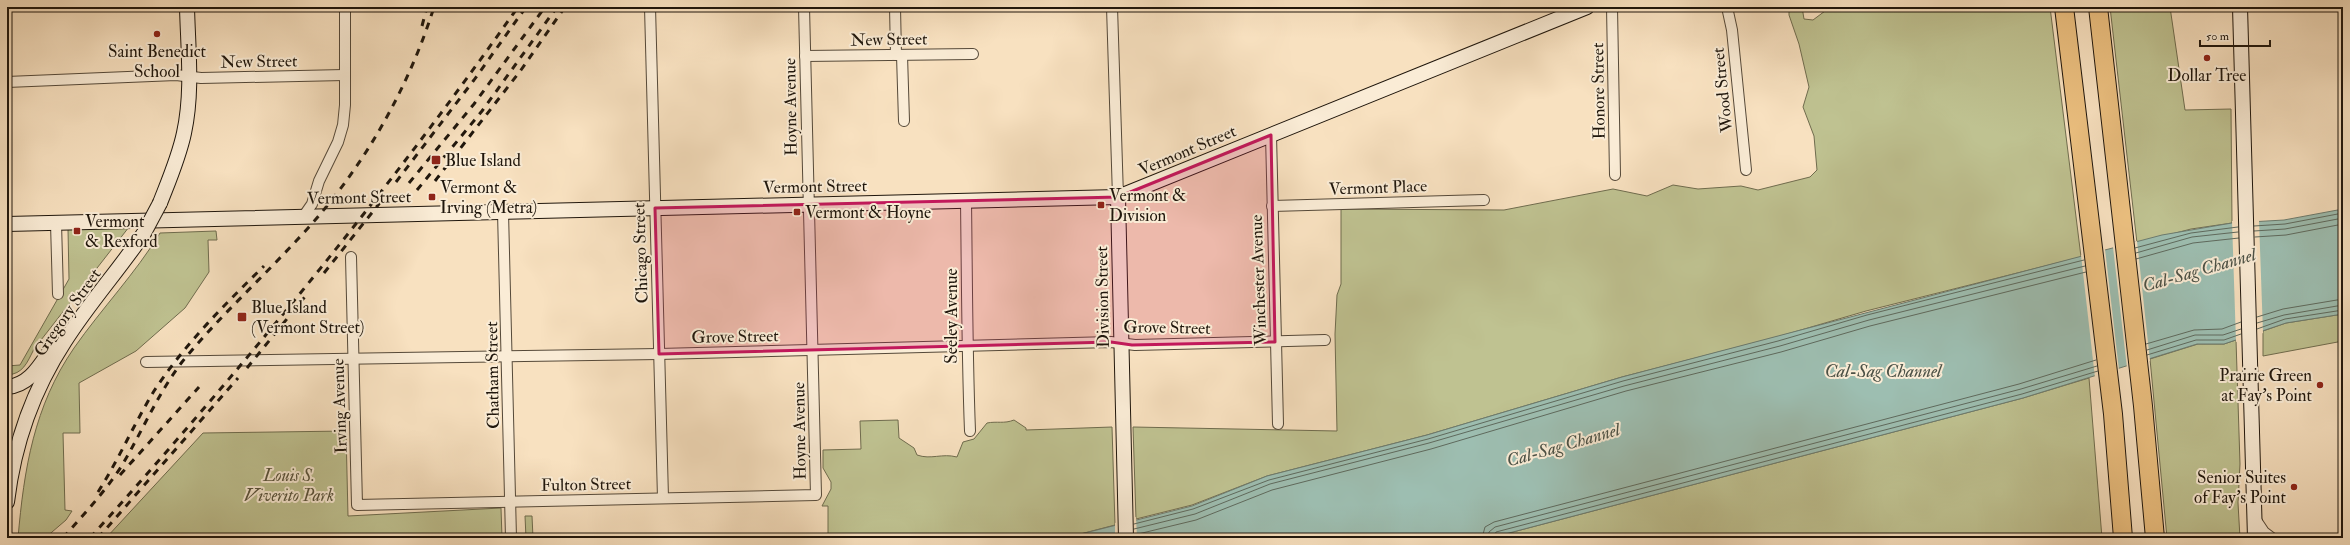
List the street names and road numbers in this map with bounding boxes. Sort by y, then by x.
street label: New Street [850,28,928,51]
street label: Honore Street [1587,42,1610,140]
street label: Wood Street [1708,46,1737,134]
street label: New Street [220,50,298,73]
street label: Hoyne Avenue [779,58,803,156]
street label: Vermont Street [1135,120,1240,180]
street label: Vermont Street [763,175,868,198]
street label: Vermont Place [1328,175,1428,200]
street label: Vermont Street [307,186,412,209]
street label: Chicago Street [628,202,653,304]
street label: Winchester Avenue [1246,214,1271,347]
street label: Division Street [1091,245,1114,348]
street label: Gregory Street [29,264,107,361]
street label: Seeley Avenue [941,268,963,364]
street label: Grove Street [1123,316,1211,339]
street label: Chatham Street [481,321,504,429]
street label: Grove Street [691,325,779,348]
street label: Irving Avenue [327,358,352,454]
street label: Hoyne Avenue [788,382,812,480]
street label: Fulton Street [541,473,632,496]

